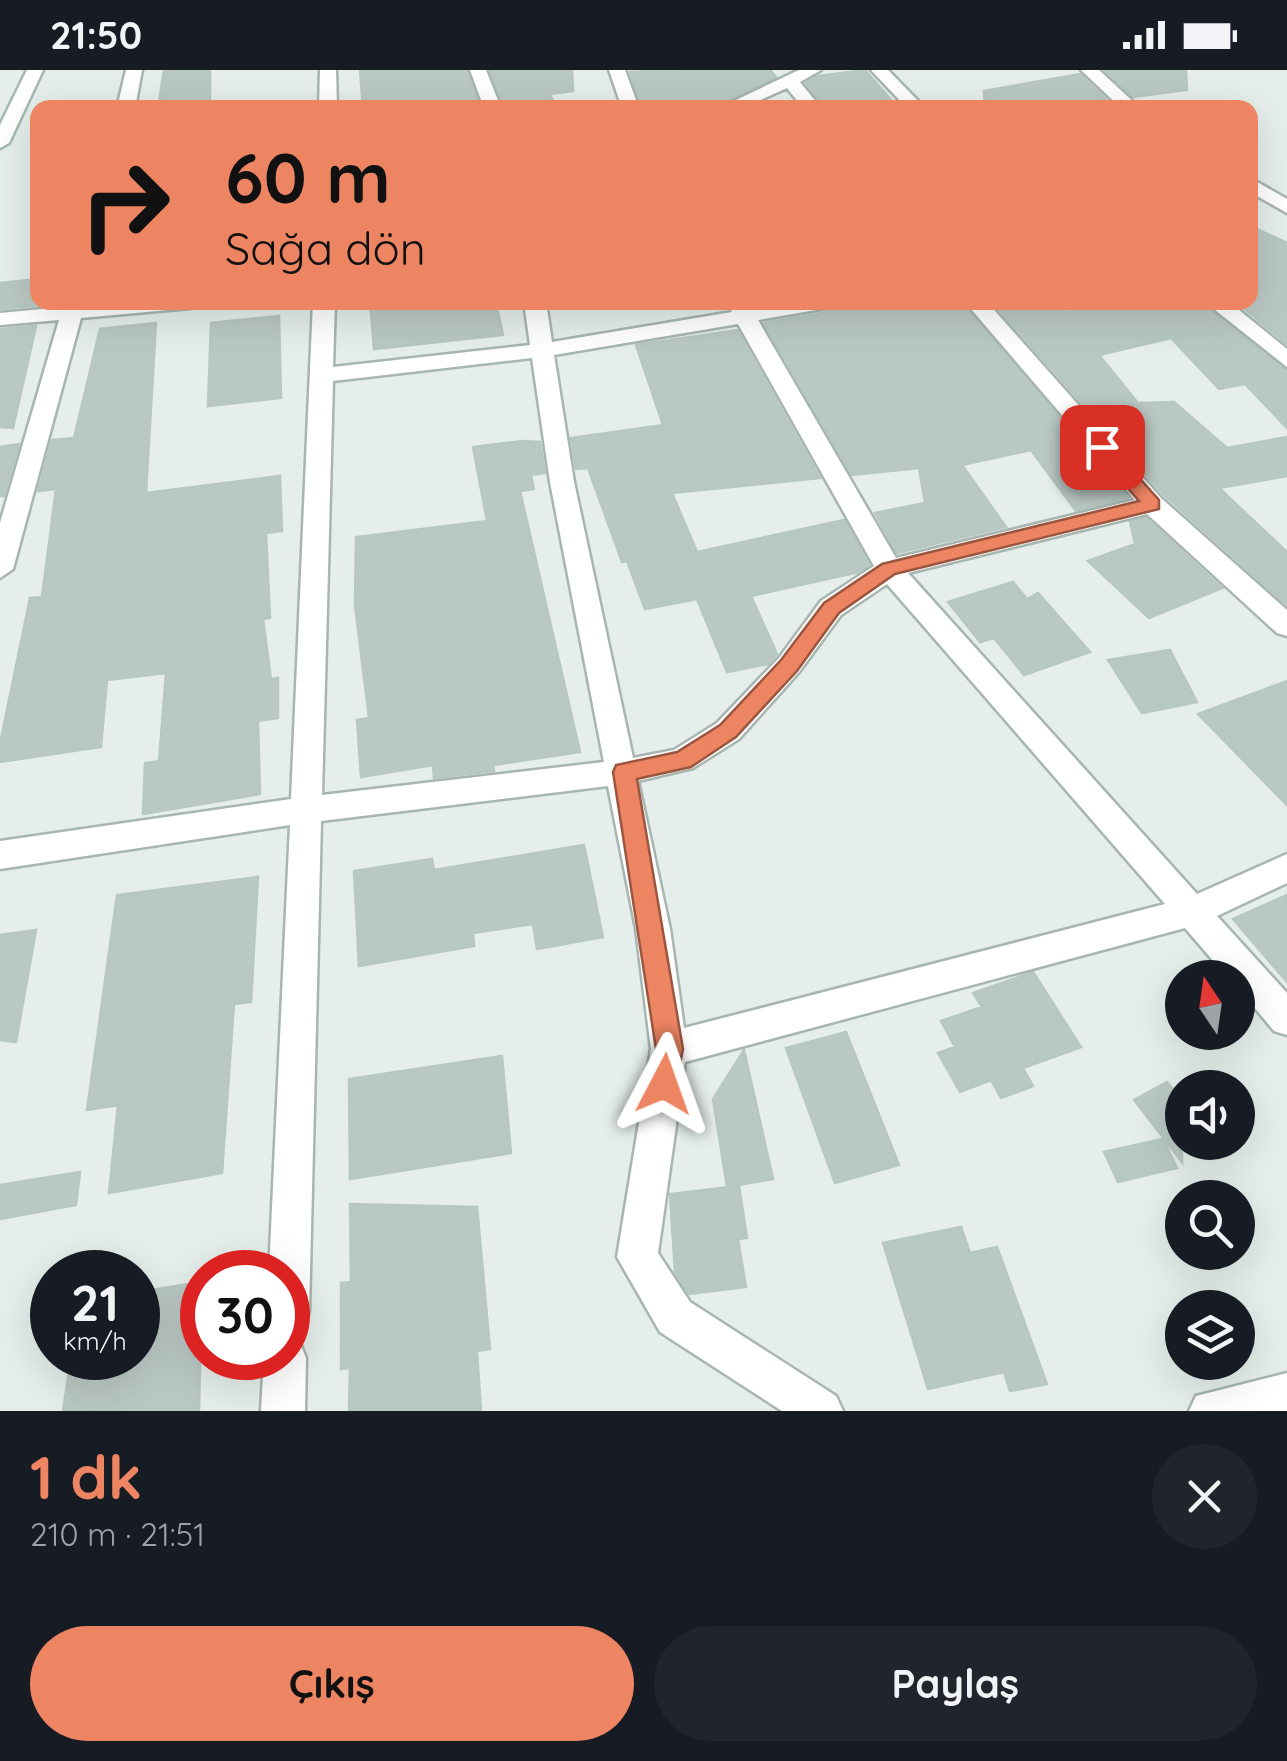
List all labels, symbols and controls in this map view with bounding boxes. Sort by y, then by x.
text: 21:50 [50,11,142,59]
text: 60 m [225,133,391,221]
icon: right [60,140,190,270]
text: Sağa dön [225,220,426,276]
pin [1060,405,1145,490]
icon: arrive [1075,420,1130,475]
north arrow [1165,960,1255,1050]
map controls [1165,960,1255,1380]
position arrow [612,1032,716,1136]
button: sound [1165,1070,1255,1160]
button: search [1165,1180,1255,1270]
speed limit sign: 30 [180,1250,310,1380]
text: 21 [71,1271,119,1334]
button: layers [1165,1290,1255,1380]
text: km/h [63,1325,127,1356]
text: 1 dk [30,1439,142,1514]
button: close [1152,1444,1257,1549]
text: 210 m · 21:51 [30,1514,205,1554]
button: Çıkış [30,1626,634,1741]
button: Paylaş [654,1626,1257,1741]

